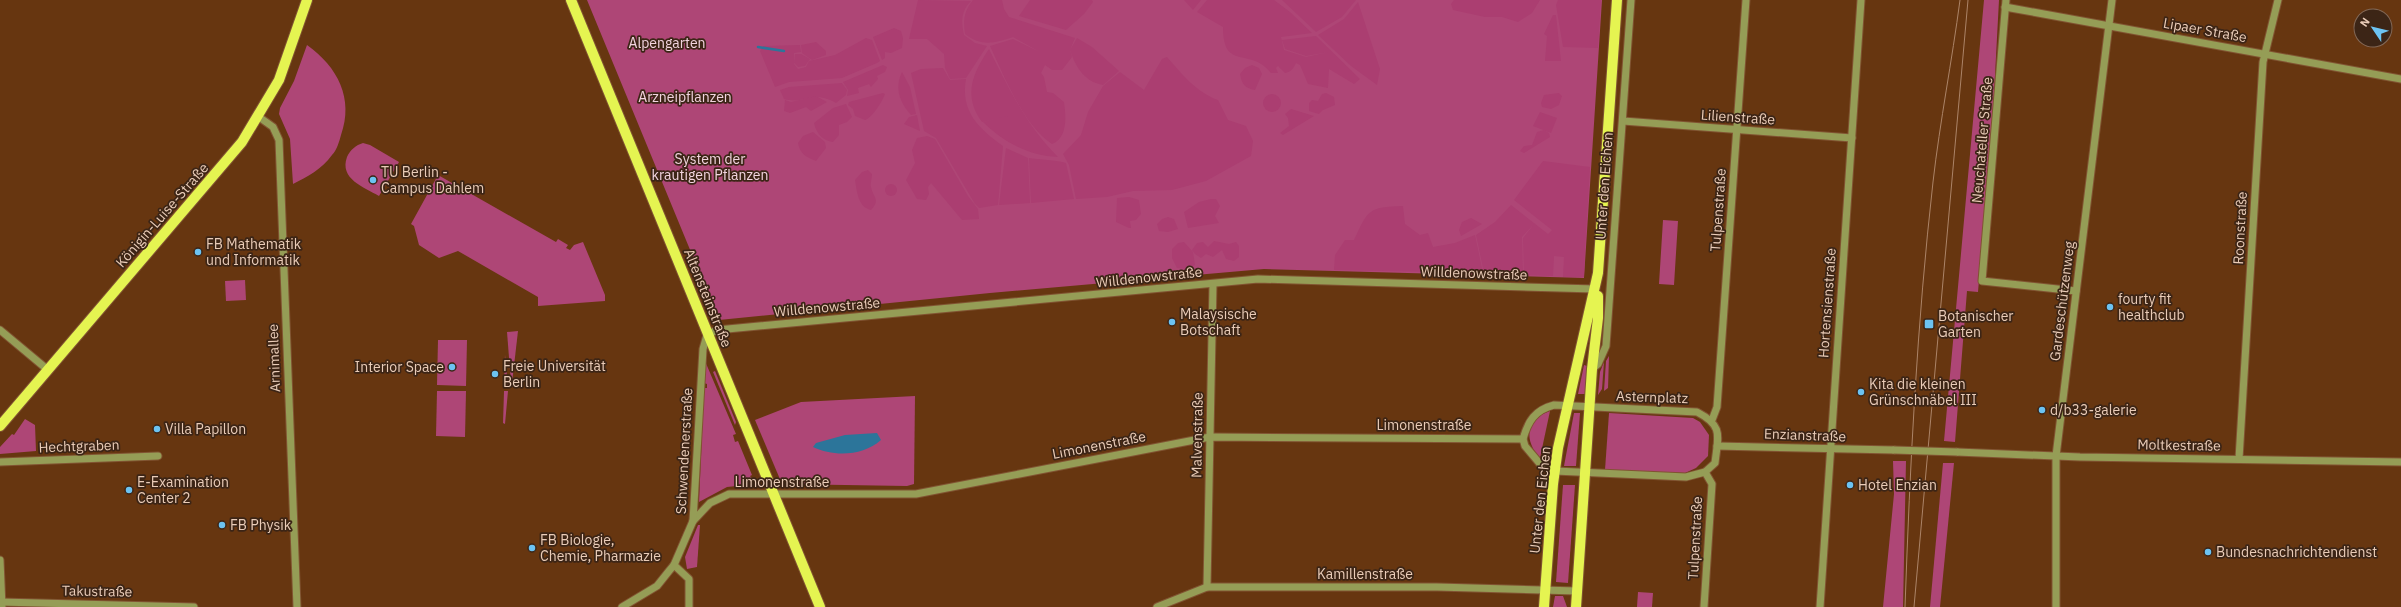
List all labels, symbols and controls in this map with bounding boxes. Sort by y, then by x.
north arrow [2353,8,2393,48]
street label: Lipaer Straße [2162,14,2248,46]
text: N [2357,15,2373,30]
park label: Alpengarten [628,34,706,52]
street label: Neuchateller Straße [1968,76,1997,204]
park label: Arzneipflanzen [638,88,732,106]
street label: Lilienstraße [1700,105,1776,129]
street label: Unter den Eichen [1591,132,1617,240]
park label: System der krautigen Pflanzen [652,150,768,184]
street label: Königin-Luise-Straße [112,159,213,271]
place label: TU Berlin - Campus Dahlem [381,163,484,197]
street label: Tulpenstraße [1706,167,1730,252]
marker: TU Berlin - Campus Dahlem [368,175,378,185]
street label: Roonstraße [2229,191,2251,265]
place label: FB Mathematik und Informatik [206,235,302,269]
street label: Gardeschützenweg [2046,240,2078,362]
street label: Altensteinstraße [680,246,736,350]
marker: FB Mathematik und Informatik [193,247,203,257]
street label: Hortensienstraße [1814,247,1840,359]
street label: Willdenowstraße [1095,262,1203,292]
street label: Willdenowstraße [1420,262,1528,284]
place label: fourty fit healthclub [2118,290,2185,324]
street label: Willdenowstraße [773,293,881,321]
marker: fourty fit healthclub [2105,302,2115,312]
place label: Malaysische Botschaft [1180,305,1257,339]
place label: Botanischer Garten [1938,307,2013,341]
marker: Malaysische Botschaft [1167,317,1177,327]
marker: Botanischer Garten [1923,318,1935,330]
street label: Arnimallee [264,323,284,392]
place label: Freie Universität Berlin [503,357,606,391]
place label: Interior Space [355,358,444,376]
marker: Interior Space [447,362,457,372]
marker: Freie Universität Berlin [490,369,500,379]
place label: Kita die kleinen Grünschnäbel III [1869,375,1977,409]
street label: Schwendenerstraße [672,387,696,515]
street label: Asternplatz [1616,387,1689,407]
marker: Kita die kleinen Grünschnäbel III [1856,387,1866,397]
street label: Malvenstraße [1187,392,1207,478]
place label: d/b33-galerie [2050,401,2137,419]
marker: d/b33-galerie [2037,405,2047,415]
street label: Limonenstraße [1376,416,1472,434]
place label: Villa Papillon [165,420,246,438]
marker: Villa Papillon [152,424,162,434]
street label: Enzianstraße [1764,425,1847,445]
street label: Limonenstraße [1051,427,1148,463]
street label: Moltkestraße [2137,435,2221,455]
street label: Hechtgraben [38,436,120,456]
street label: Unter den Eichen [1525,445,1555,555]
place label: E-Examination Center 2 [137,473,229,507]
street label: Limonenstraße [734,473,830,491]
place label: Hotel Enzian [1858,476,1937,494]
marker: Hotel Enzian [1845,480,1855,490]
marker: E-Examination Center 2 [124,485,134,495]
street label: Tulpenstraße [1684,495,1706,580]
place label: FB Physik [230,516,292,534]
marker: FB Physik [217,520,227,530]
place label: FB Biologie, Chemie, Pharmazie [540,531,661,565]
marker: FB Biologie, Chemie, Pharmazie [527,543,537,553]
place label: Bundesnachrichtendienst [2216,543,2377,561]
marker: Bundesnachrichtendienst [2203,547,2213,557]
street label: Kamillenstraße [1317,565,1413,583]
street label: Takustraße [62,581,133,601]

